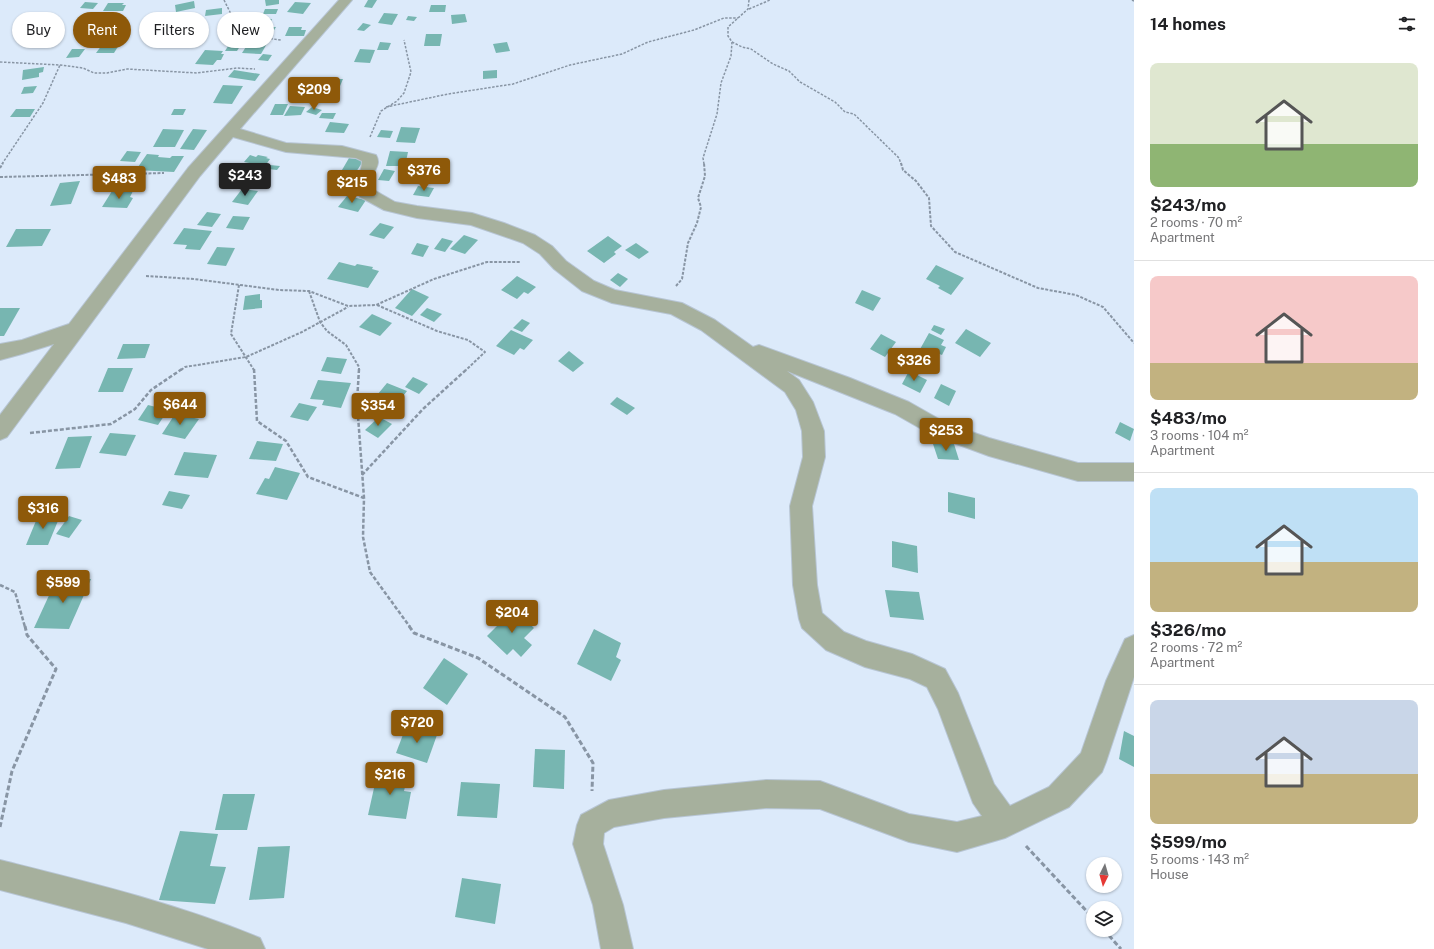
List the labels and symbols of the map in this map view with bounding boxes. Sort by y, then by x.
pin: $209 [290,77,338,111]
pin: $376 [400,158,448,192]
pin: $243 [221,163,269,197]
pin: $483 [95,166,143,200]
pin: $215 [328,170,376,204]
pin: $326 [890,348,938,382]
pin: $644 [156,392,204,426]
pin: $354 [354,393,402,427]
pin: $253 [922,418,970,452]
pin: $316 [19,496,67,530]
pin: $599 [39,570,87,604]
pin: $204 [488,600,536,634]
pin: $720 [393,710,441,744]
pin: $216 [366,762,414,796]
north arrow [1086,857,1122,893]

